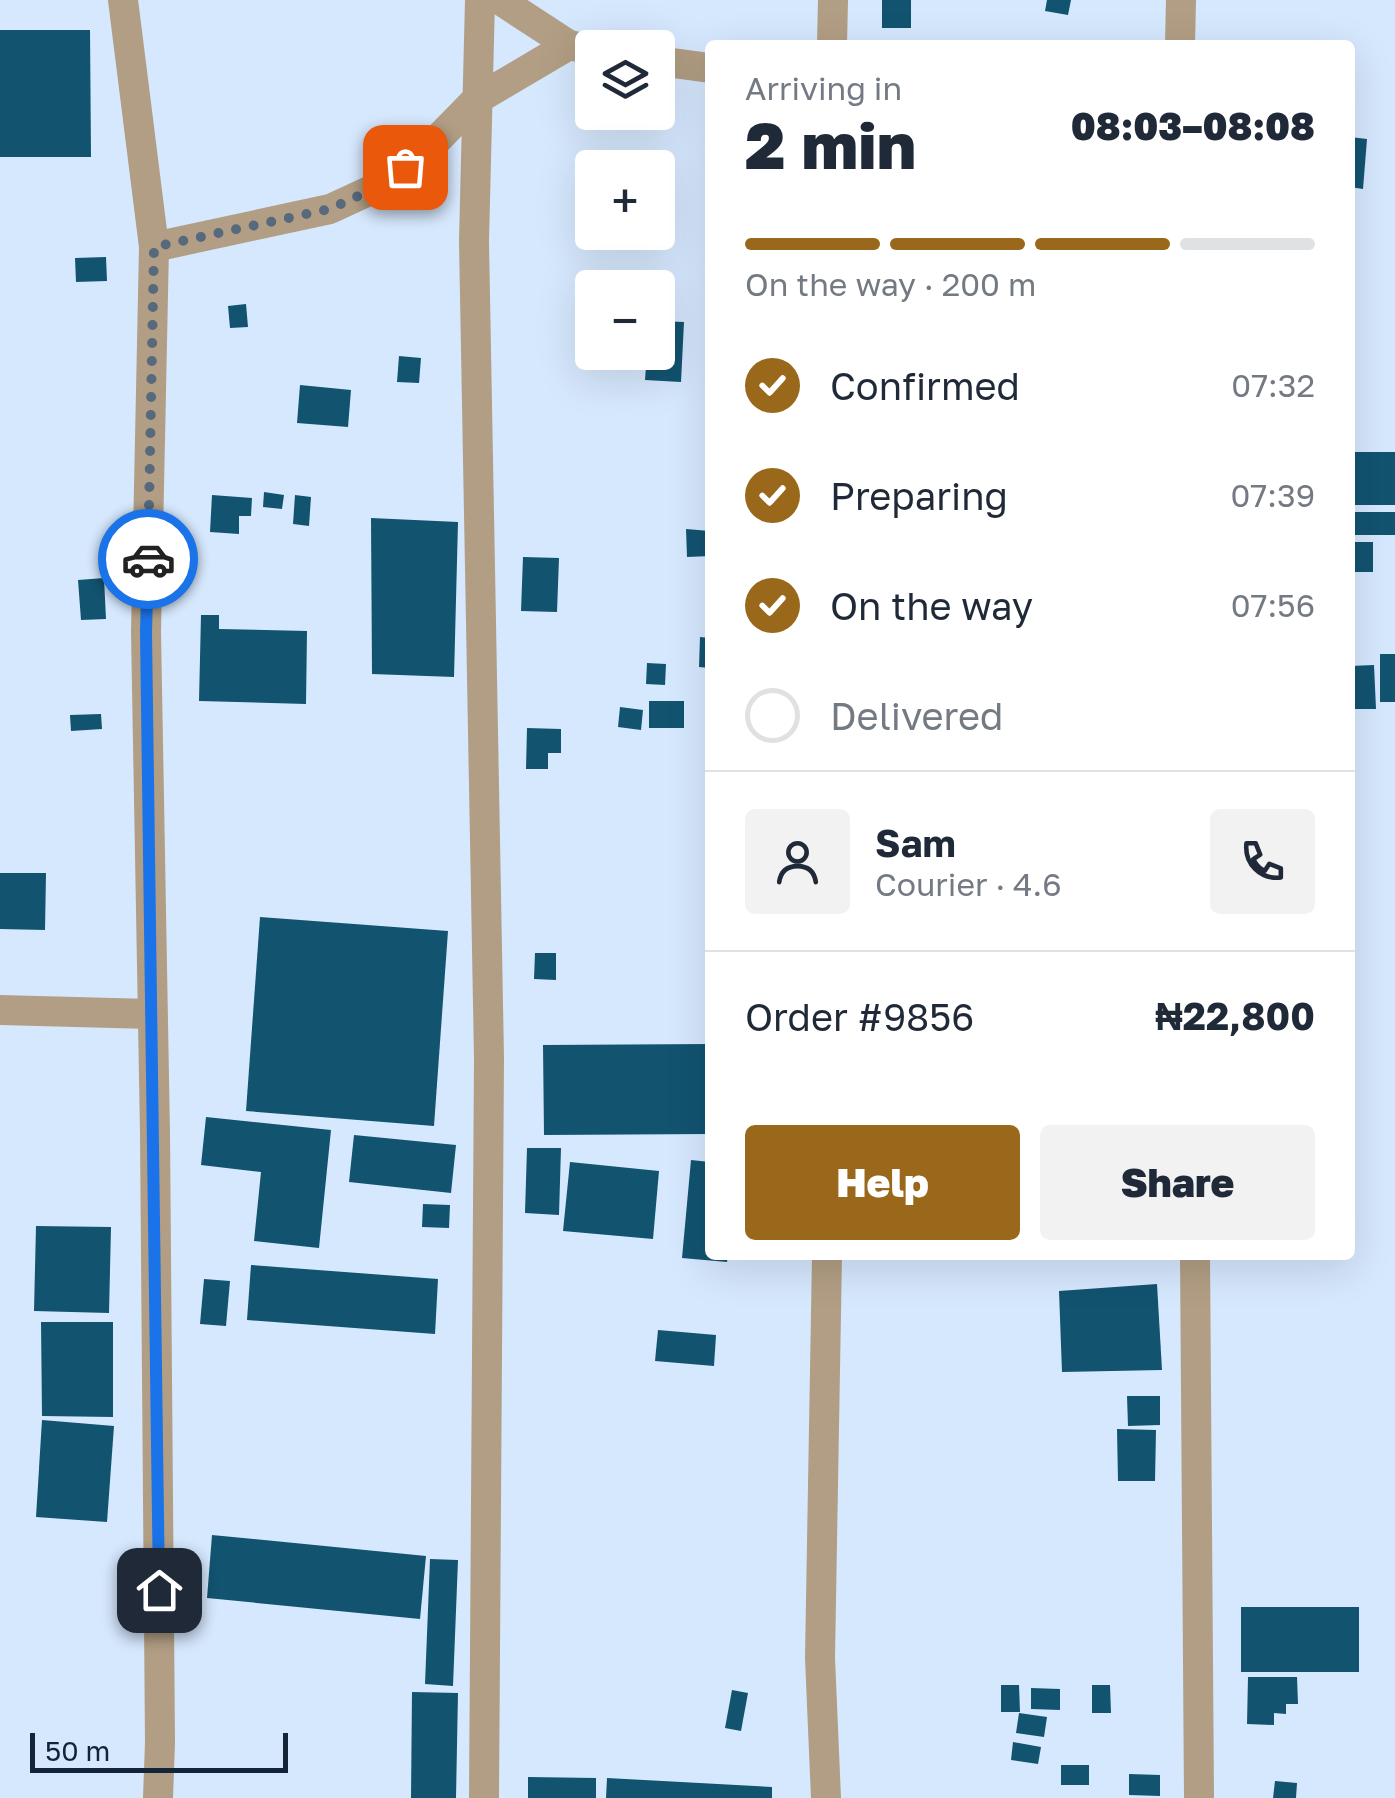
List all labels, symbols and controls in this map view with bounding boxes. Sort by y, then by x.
map controls [575,30,675,370]
button: layers [575,30,675,130]
text: Arriving in [745,69,902,107]
text: 08:03–08:08 [1071,103,1315,148]
text: 2 min [745,105,916,183]
pin [363,125,448,210]
icon: bag [378,140,433,195]
button: + [575,150,675,250]
text: On the way · 200 m [745,265,1036,303]
button: − [575,270,675,370]
icon: check [745,358,800,413]
text: Confirmed [830,363,1020,408]
text: 07:32 [1231,366,1315,404]
icon: check [745,468,800,523]
text: Preparing [830,473,1008,518]
text: 07:39 [1231,476,1315,514]
courier [98,509,198,609]
icon: car [121,532,176,587]
icon: check [745,578,800,633]
text: On the way [830,583,1033,628]
text: 07:56 [1231,586,1315,624]
text: Delivered [830,693,1003,738]
button: person [745,809,850,914]
button: phone [1210,809,1315,914]
text: Sam [875,820,956,865]
text: Courier · 4.6 [875,865,1062,903]
text: ₦22,800 [1155,993,1315,1038]
text: Order #9856 [745,994,974,1039]
button: Help [745,1125,1020,1240]
button: Share [1040,1125,1315,1240]
pin [117,1548,202,1633]
icon: home [132,1563,187,1618]
scale bar [30,1728,288,1772]
text: 50 m [45,1734,110,1767]

